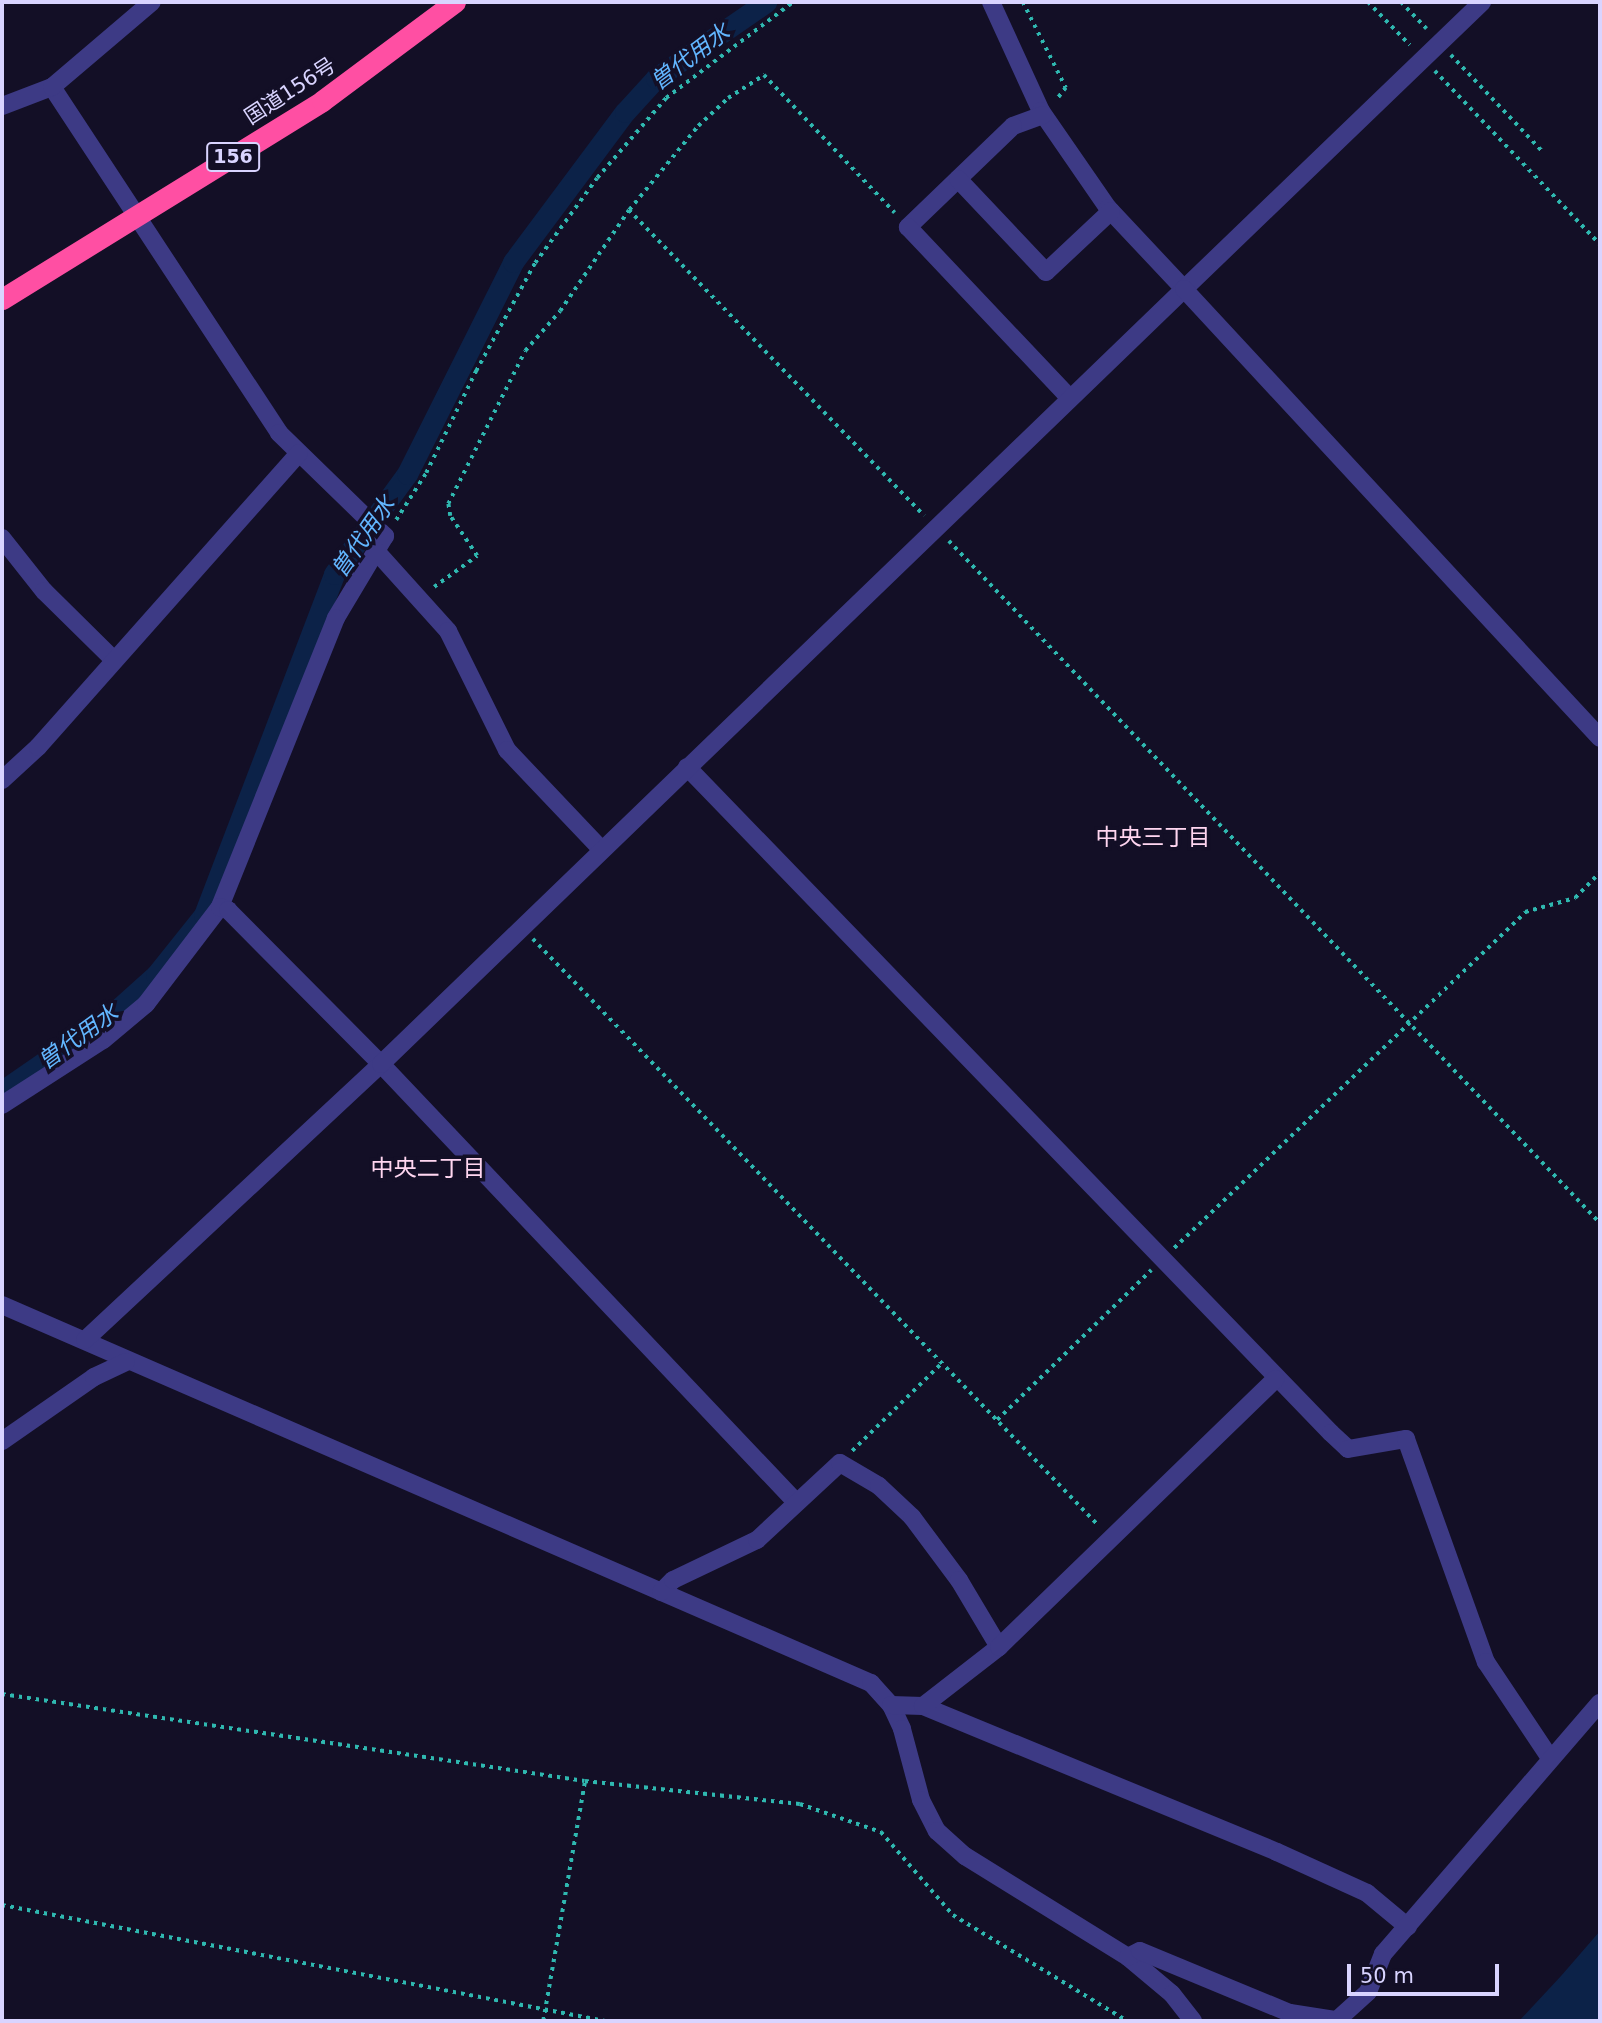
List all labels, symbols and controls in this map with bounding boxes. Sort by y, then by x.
water label: 曽代用水 [645,18,735,96]
street label: 国道156号 [240,52,340,130]
road number: 156 [205,141,261,172]
water label: 曽代用水 [325,491,401,583]
district label: 中央三丁目 [1096,823,1210,851]
water label: 曽代用水 [33,999,123,1075]
district label: 中央二丁目 [371,1154,485,1182]
scale bar [1350,1950,1502,1994]
text: 50 m [1360,1964,1414,1988]

